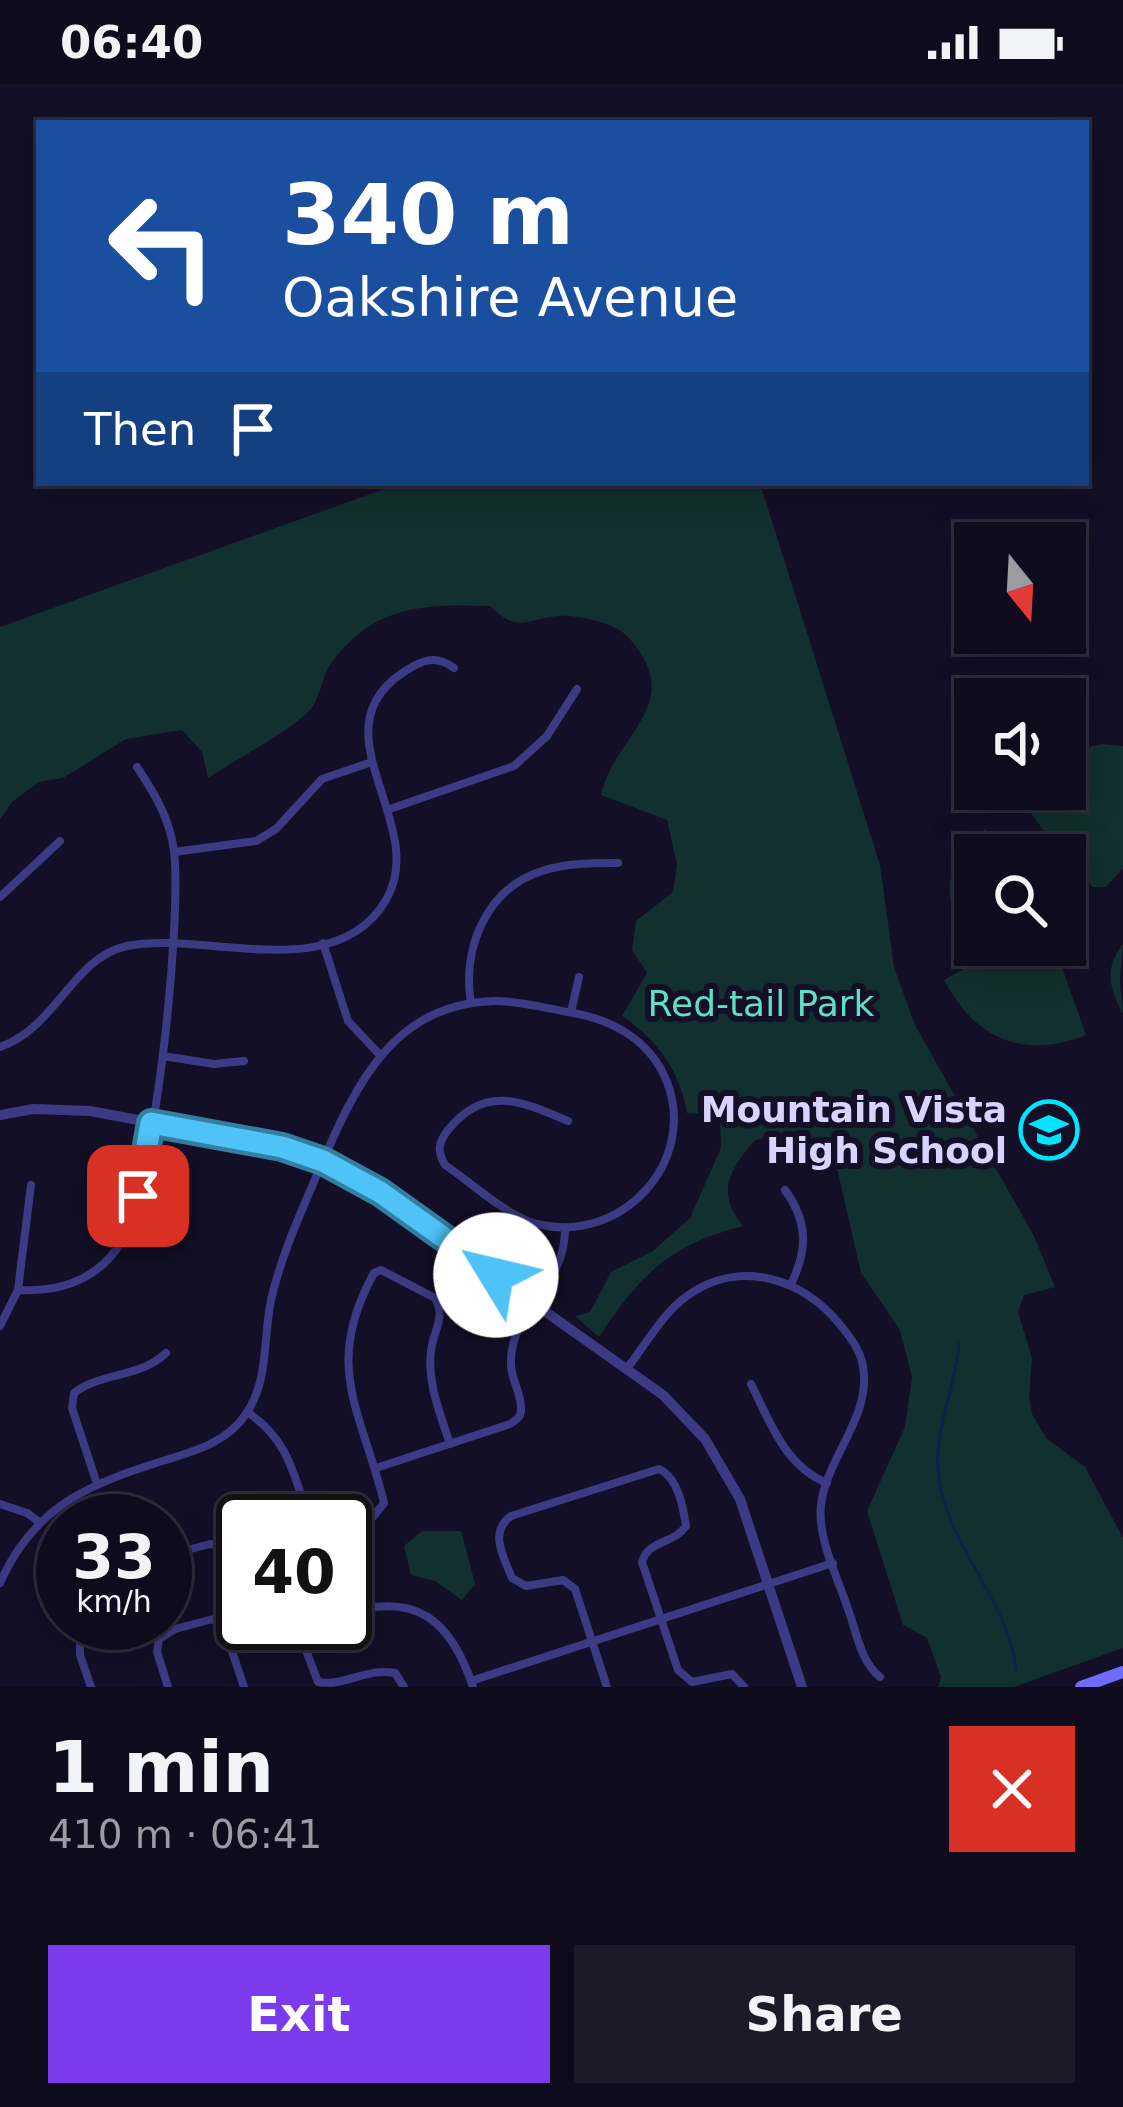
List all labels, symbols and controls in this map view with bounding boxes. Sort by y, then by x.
text: 06:40 [60,16,203,69]
text: 340 m [282,166,574,264]
icon: left [84,168,240,324]
text: Oakshire Avenue [282,266,738,329]
icon: arrive [220,396,286,462]
text: Then [84,403,196,456]
north arrow [954,522,1086,654]
map controls [954,522,1086,966]
button: sound [954,678,1086,810]
button: search [954,834,1086,966]
park label: Red-tail Park [648,983,875,1024]
place label: Mountain Vista High School [701,1089,1007,1171]
school or university icon: Mountain Vista High School [1018,1099,1080,1161]
pin [87,1145,189,1247]
icon: arrive [105,1163,171,1229]
position arrow [433,1212,559,1338]
speed limit sign: 40 [216,1494,372,1650]
text: 33 [72,1522,156,1592]
text: km/h [76,1584,152,1619]
text: 1 min [48,1725,274,1809]
button: close [949,1726,1075,1852]
text: 410 m · 06:41 [48,1812,322,1857]
button: Exit [48,1945,550,2083]
button: Share [574,1945,1075,2083]

